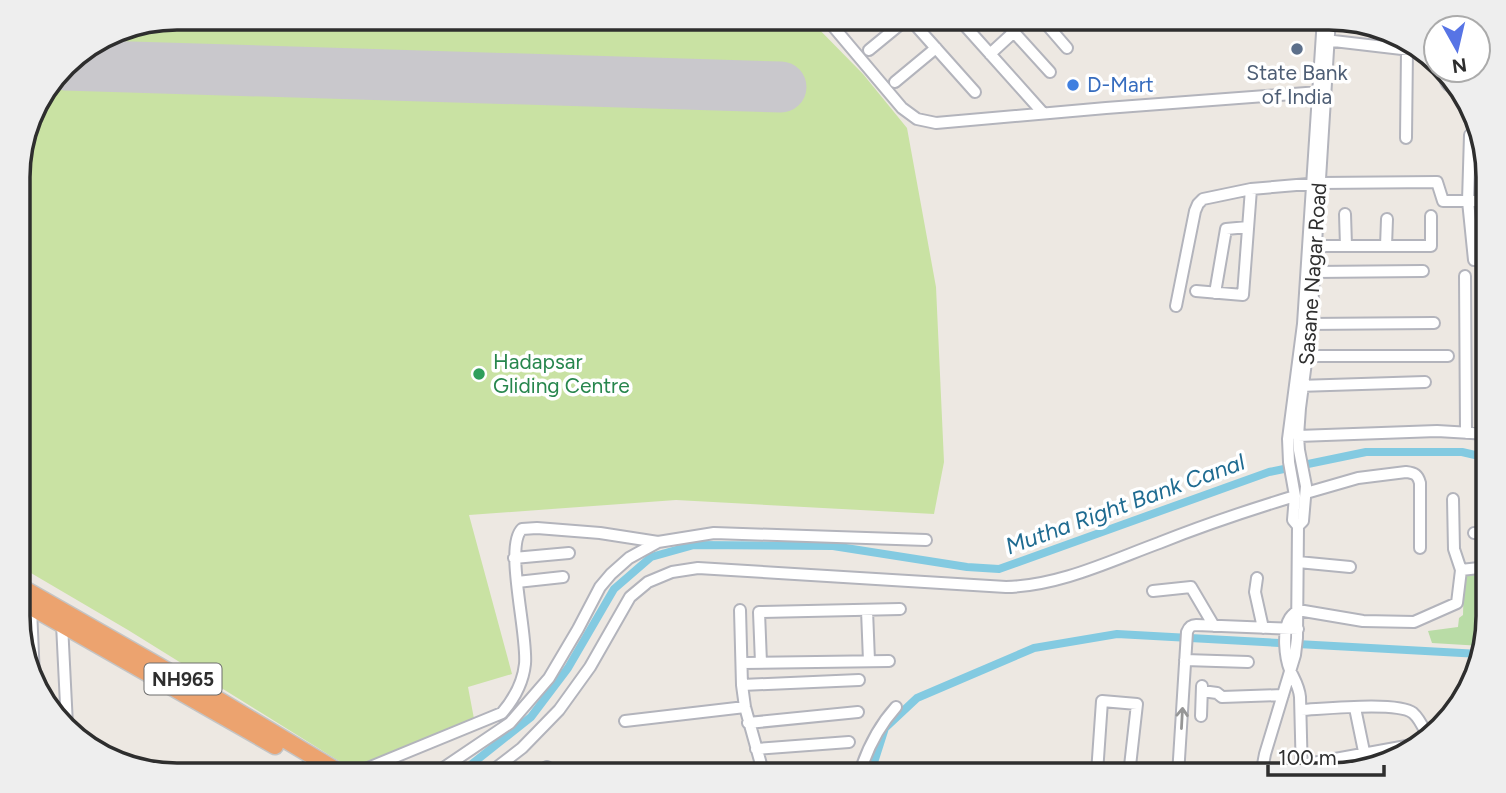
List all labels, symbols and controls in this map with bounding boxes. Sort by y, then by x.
north arrow [1422,14,1492,84]
marker: State Bank of India [1289,41,1305,57]
text: N [1450,53,1468,78]
place label: State Bank of India [1246,60,1349,109]
place label: D-Mart [1087,72,1154,97]
marker: D-Mart [1065,77,1081,93]
street label: Sasane Nagar Road [1294,182,1331,366]
place label: Hadapsar Gliding Centre [493,349,630,398]
marker: Hadapsar Gliding Centre [471,366,487,382]
water label: Mutha Right Bank Canal [1002,447,1249,560]
road number: NH965 [144,664,222,694]
one-way arrow [1176,707,1189,729]
scale bar [1268,734,1384,778]
text: 100 m [1278,745,1337,770]

